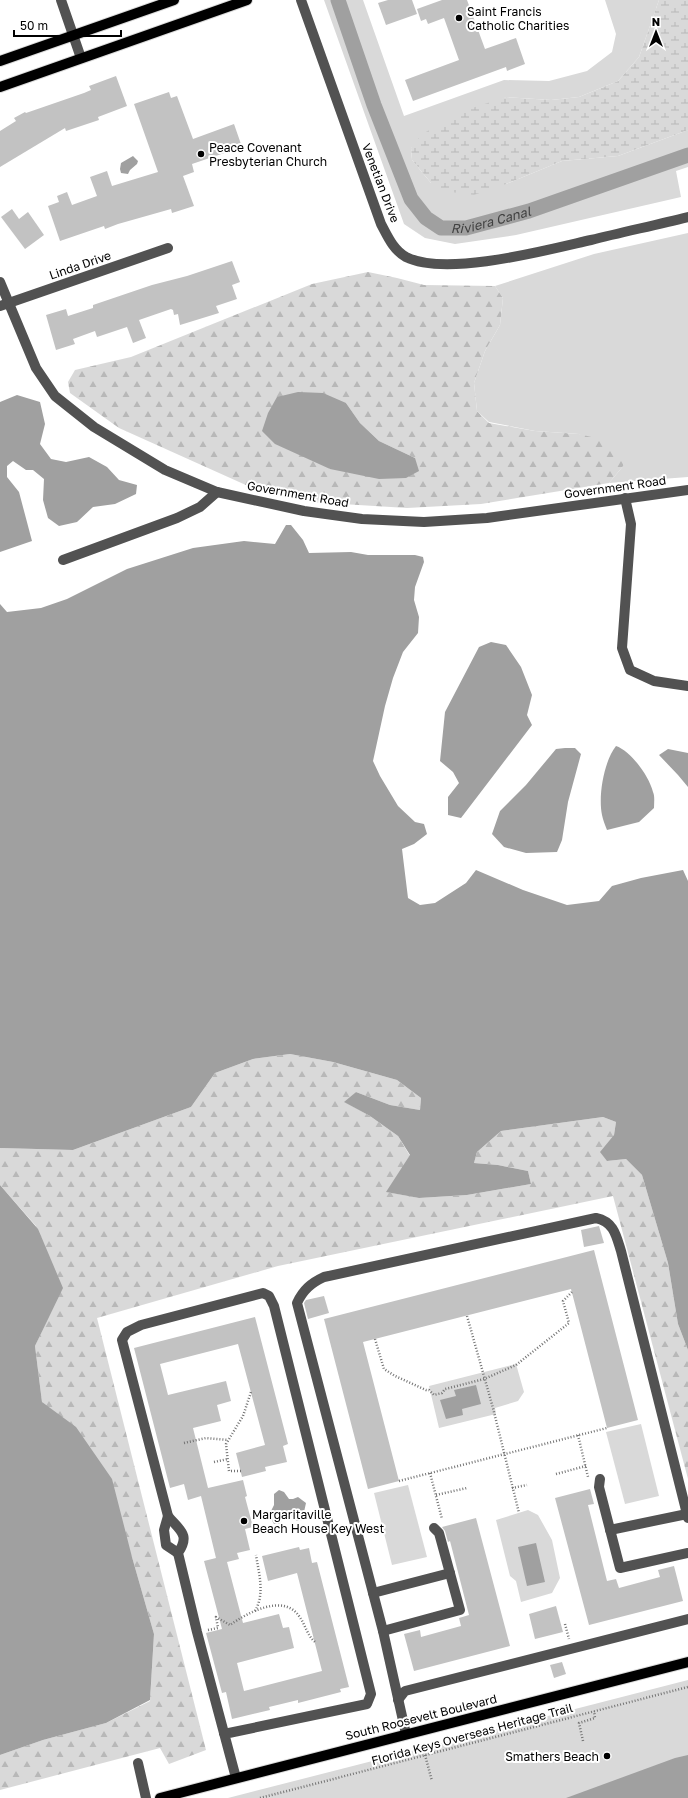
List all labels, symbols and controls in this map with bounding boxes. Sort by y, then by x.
place label: Saint Francis Catholic Charities [467,4,569,33]
scale bar [14,12,121,38]
north arrow [636,12,676,52]
marker: Saint Francis Catholic Charities [454,13,464,23]
text: N [652,15,660,28]
text: 50 m [20,18,48,33]
place label: Peace Covenant Presbyterian Church [209,140,327,169]
street label: Venetian Drive [359,141,403,225]
marker: Peace Covenant Presbyterian Church [196,149,206,159]
water label: Riviera Canal [451,203,533,236]
street label: Linda Drive [47,247,113,283]
street label: Government Road [563,472,667,502]
street label: Government Road [246,478,350,510]
place label: Margaritaville Beach House Key West [252,1507,384,1536]
marker: Margaritaville Beach House Key West [239,1516,249,1526]
street label: South Roosevelt Boulevard [344,1691,498,1743]
street label: Florida Keys Overseas Heritage Trail [370,1700,575,1768]
place label: Smathers Beach [505,1749,599,1764]
marker: Smathers Beach [602,1751,612,1761]

